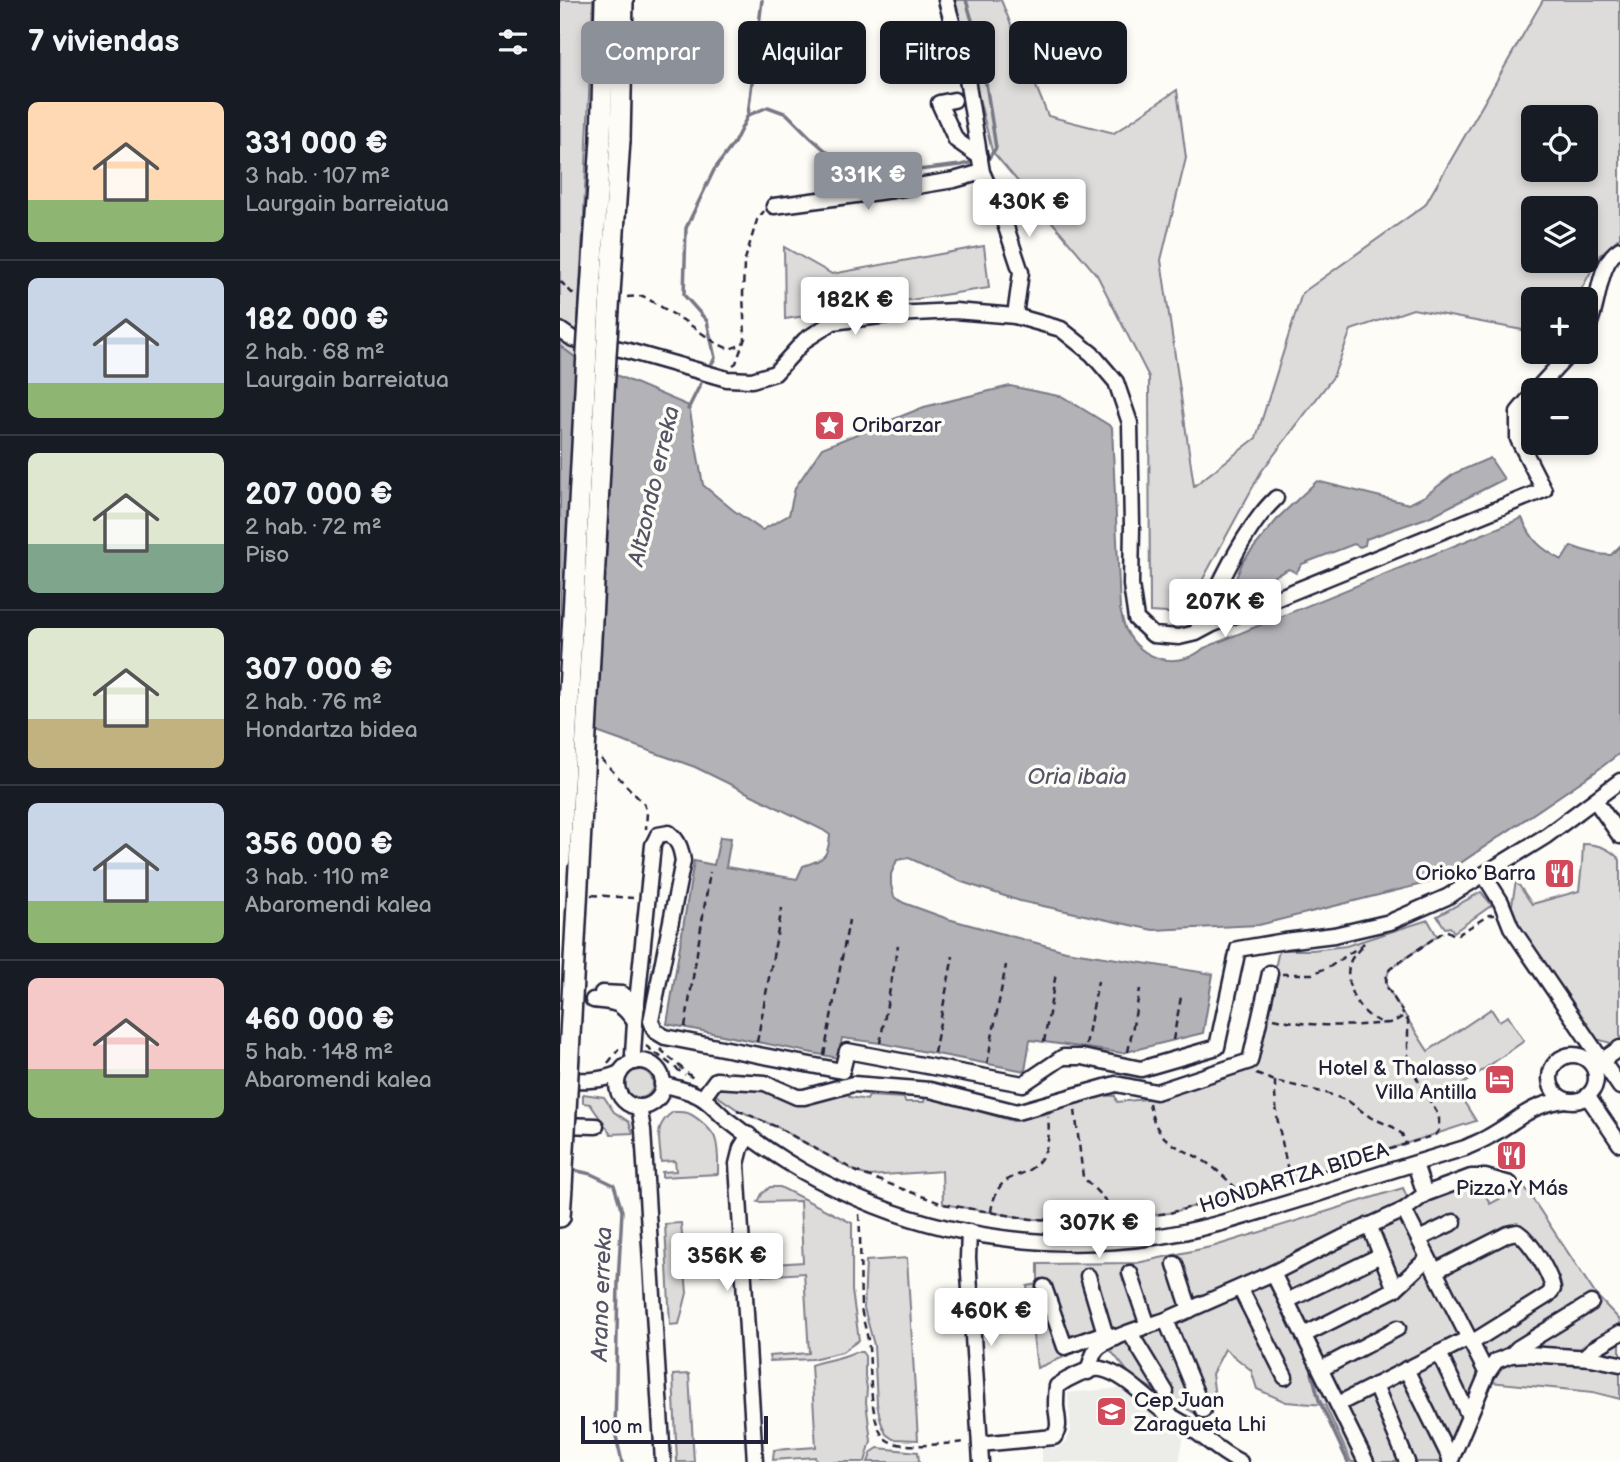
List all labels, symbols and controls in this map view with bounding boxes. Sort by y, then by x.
chip: Comprar [581,21,724,84]
chip: Alquilar [738,21,866,84]
chip: Filtros [880,21,995,84]
chip: Nuevo [1009,21,1127,84]
icon: filters [494,23,532,61]
text: 7 viviendas [28,24,179,60]
map controls [1521,105,1598,455]
button: locate [1521,105,1598,182]
text: 331 000 € [245,126,388,162]
icon: home [84,130,168,214]
pin: 331K € [811,152,925,212]
text: 331K € [830,161,906,189]
text: 3 hab. · 107 m² [245,162,390,190]
pin: 430K € [972,180,1086,239]
text: 430K € [989,188,1069,216]
text: Laurgain barreiatua [245,190,449,218]
button: layers [1521,196,1598,273]
pin: 182K € [798,278,912,337]
text: 182K € [817,286,893,314]
button: + [1521,287,1598,364]
text: 182 000 € [245,302,389,338]
icon: home [84,306,168,390]
text: 2 hab. · 68 m² [245,338,385,366]
text: Laurgain barreiatua [245,366,449,394]
button: − [1521,378,1598,455]
water label: Altzondo erreka [622,403,686,570]
place icon: Oribarzar [812,408,846,442]
place label: Oribarzar [852,413,942,438]
text: 207 000 € [245,477,393,513]
icon: home [84,481,168,565]
text: 2 hab. · 72 m² [245,513,382,541]
text: Piso [245,541,289,569]
pin: 207K € [1168,580,1282,639]
text: 207K € [1185,588,1265,616]
text: 307 000 € [245,652,393,688]
icon: home [84,656,168,740]
text: 2 hab. · 76 m² [245,688,382,716]
text: Hondartza bidea [245,716,418,744]
water label: Oria ibaia [1027,763,1127,791]
text: 356 000 € [245,827,393,863]
icon: home [84,831,168,915]
restaurant icon: Orioko Barra [1542,856,1576,890]
place label: Orioko Barra [1415,861,1536,886]
text: 3 hab. · 110 m² [245,863,389,891]
text: Abaromendi kalea [245,891,432,919]
text: 460 000 € [245,1002,394,1038]
icon: home [84,1006,168,1090]
text: 5 hab. · 148 m² [245,1038,393,1066]
place label: Hotel & Thalasso Villa Antilla [1318,1056,1477,1105]
hotel icon: Hotel & Thalasso Villa Antilla [1483,1063,1517,1097]
text: Abaromendi kalea [245,1066,432,1094]
street label: HONDARTZA BIDEA [1196,1137,1392,1219]
restaurant icon: Pizza Y Más [1495,1139,1529,1173]
place label: Pizza Y Más [1456,1176,1568,1201]
pin: 307K € [1042,1200,1156,1260]
text: 307K € [1059,1209,1139,1237]
water label: Arano erreka [586,1226,618,1363]
pin: 356K € [670,1234,784,1293]
text: 356K € [687,1242,767,1270]
pin: 460K € [934,1288,1048,1348]
text: 460K € [950,1297,1032,1325]
place label: Cep Juan Zaragueta Lhi [1133,1388,1266,1437]
school or university icon: Cep Juan Zaragueta Lhi [1094,1395,1128,1429]
scale bar [581,1413,768,1445]
text: 100 m [592,1416,643,1439]

